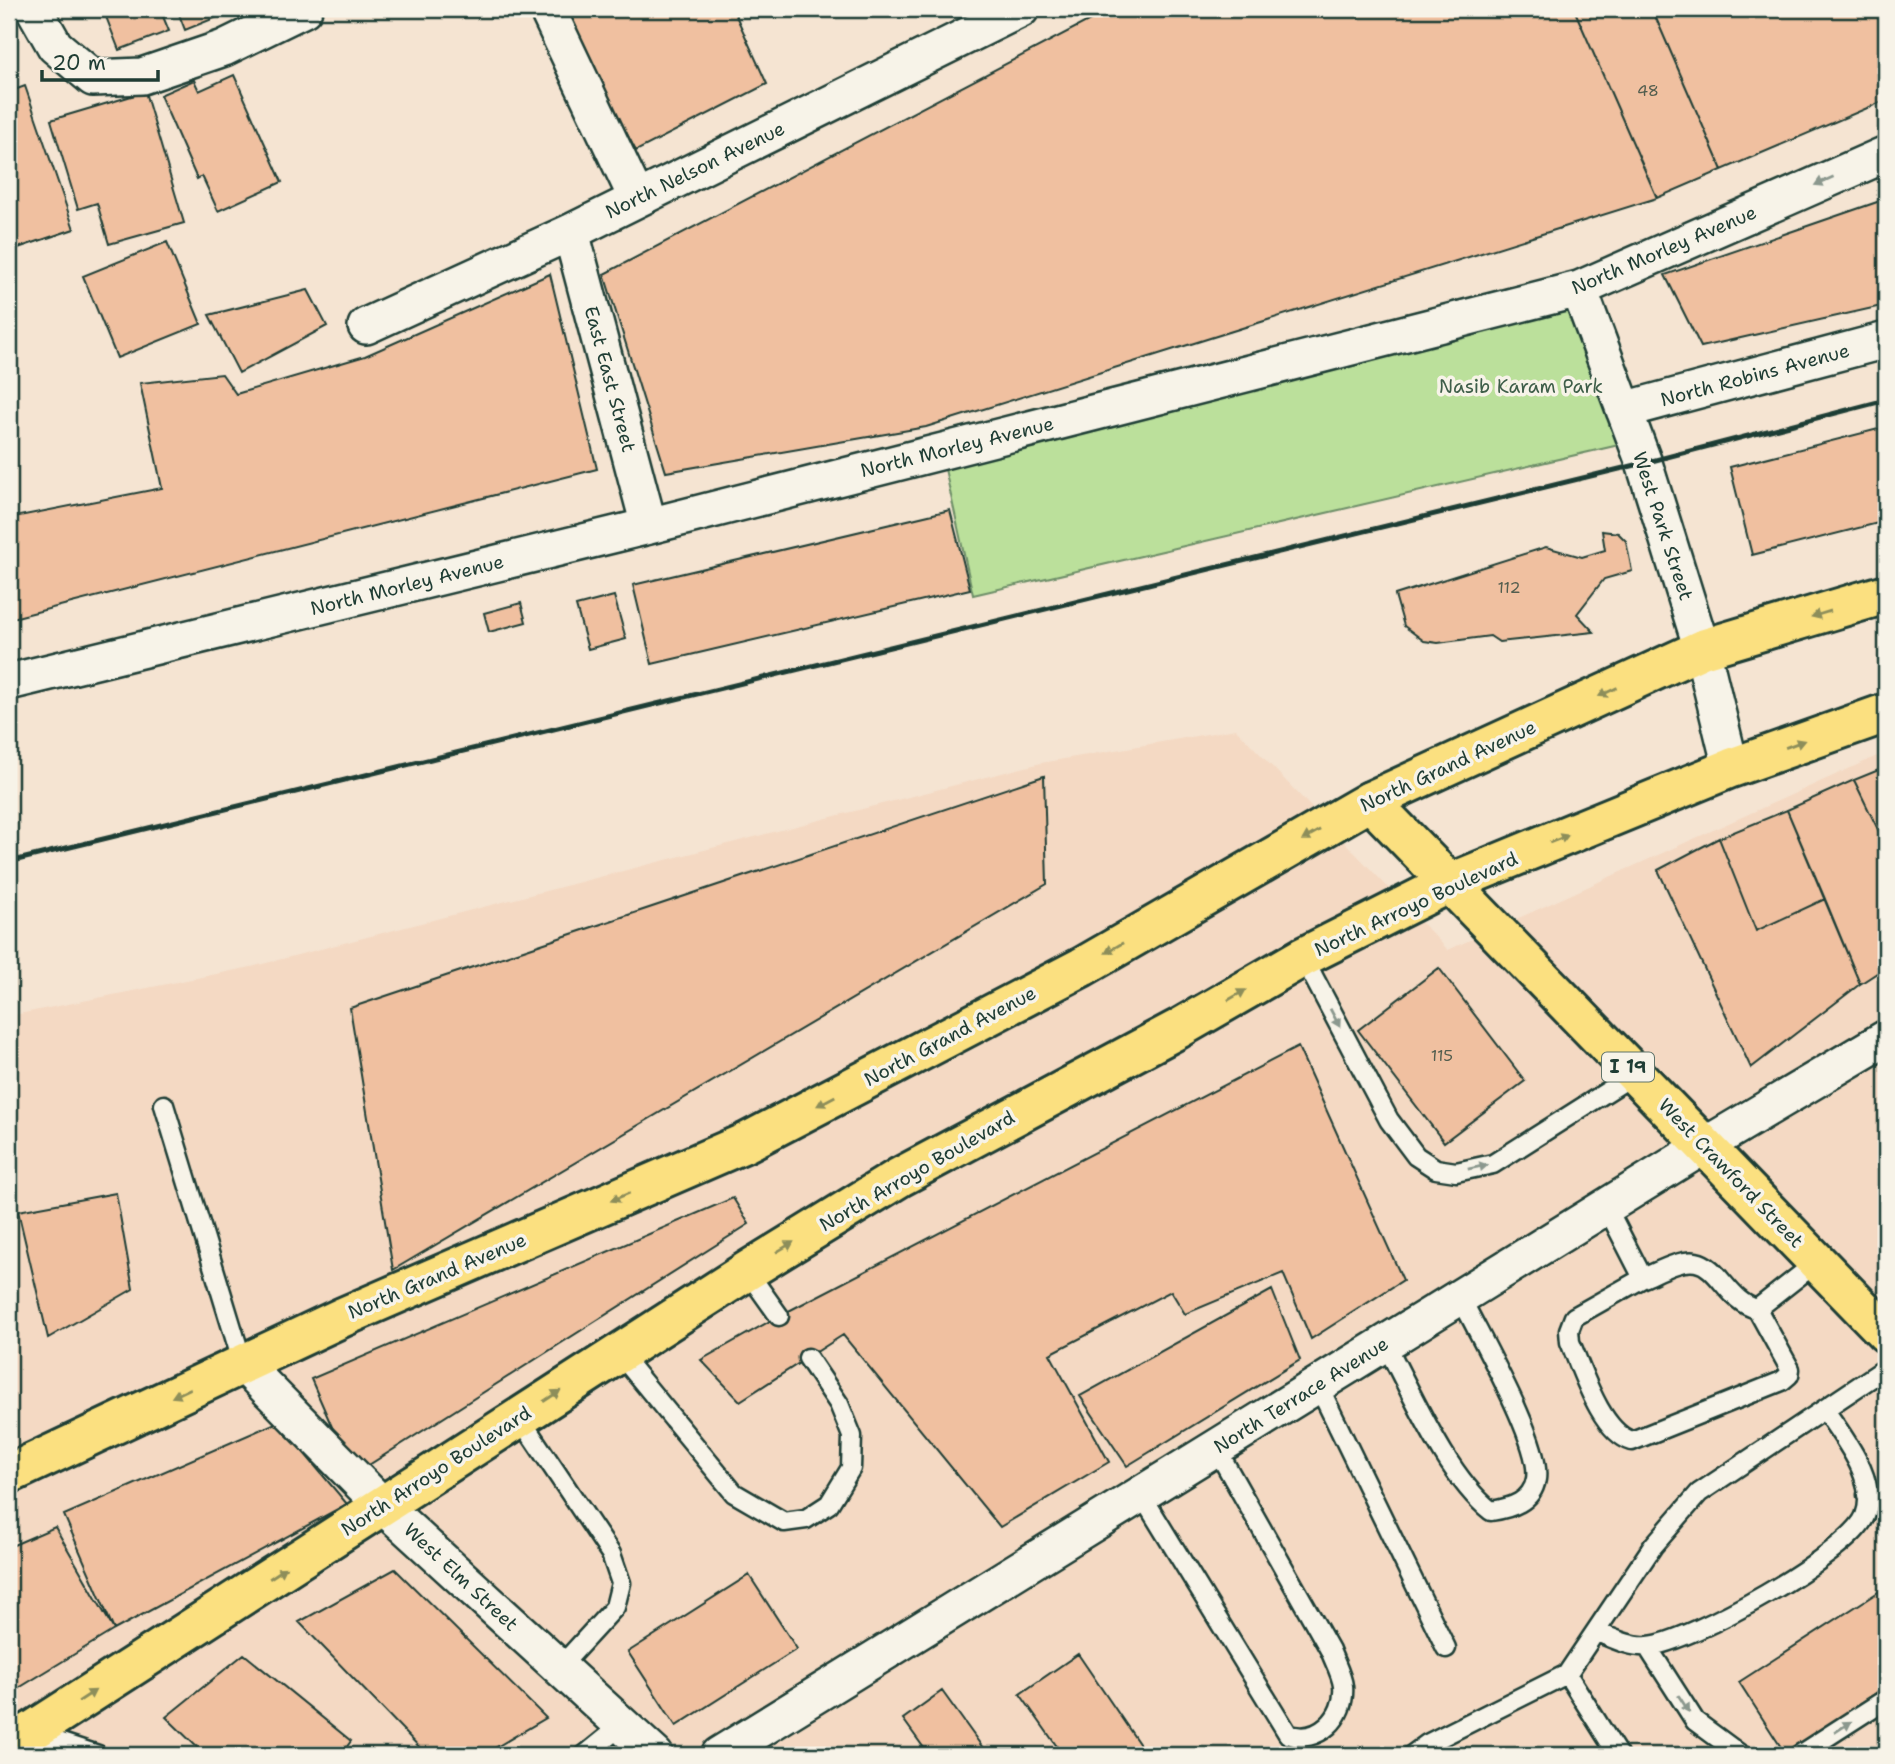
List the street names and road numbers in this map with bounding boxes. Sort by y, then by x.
street label: North Nelson Avenue [601,116,789,224]
street label: North Morley Avenue [1568,200,1760,300]
street label: East East Street [579,303,641,455]
street label: North Robins Avenue [1658,338,1852,412]
street label: North Morley Avenue [858,411,1056,483]
street label: West Park Street [1627,448,1699,604]
street label: North Morley Avenue [308,549,506,621]
street label: North Grand Avenue [1356,714,1540,818]
street label: North Arroyo Boulevard [1310,846,1522,962]
street label: North Grand Avenue [860,980,1040,1092]
road number: I 19 [1602,1052,1654,1082]
street label: West Crawford Street [1653,1093,1809,1253]
street label: North Arroyo Boulevard [815,1105,1019,1237]
street label: North Grand Avenue [344,1227,530,1325]
street label: North Terrace Avenue [1209,1331,1393,1459]
street label: North Arroyo Boulevard [336,1400,536,1542]
street label: West Elm Street [398,1517,524,1637]

